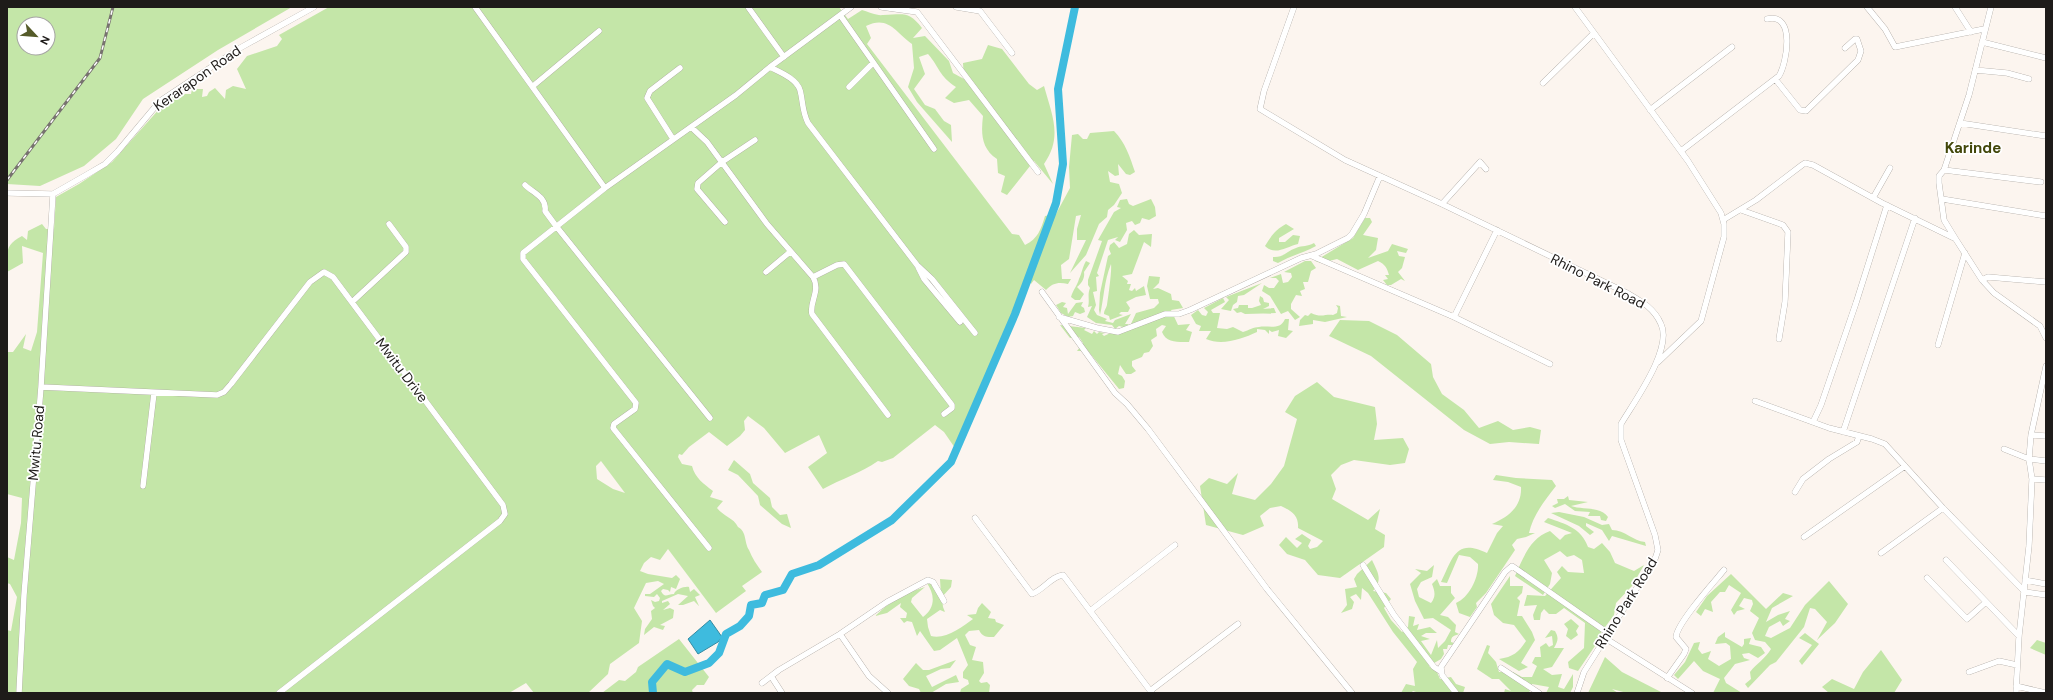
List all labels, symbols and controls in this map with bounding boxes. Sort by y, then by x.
north arrow [16,16,56,56]
text: N [37,34,53,47]
street label: Kerarapon Road [150,41,244,115]
district label: Karinde [1945,138,2001,158]
street label: Rhino Park Road [1548,249,1648,313]
street label: Mwitu Drive [372,334,432,406]
street label: Mwitu Road [24,405,48,481]
street label: Rhino Park Road [1591,554,1661,652]

